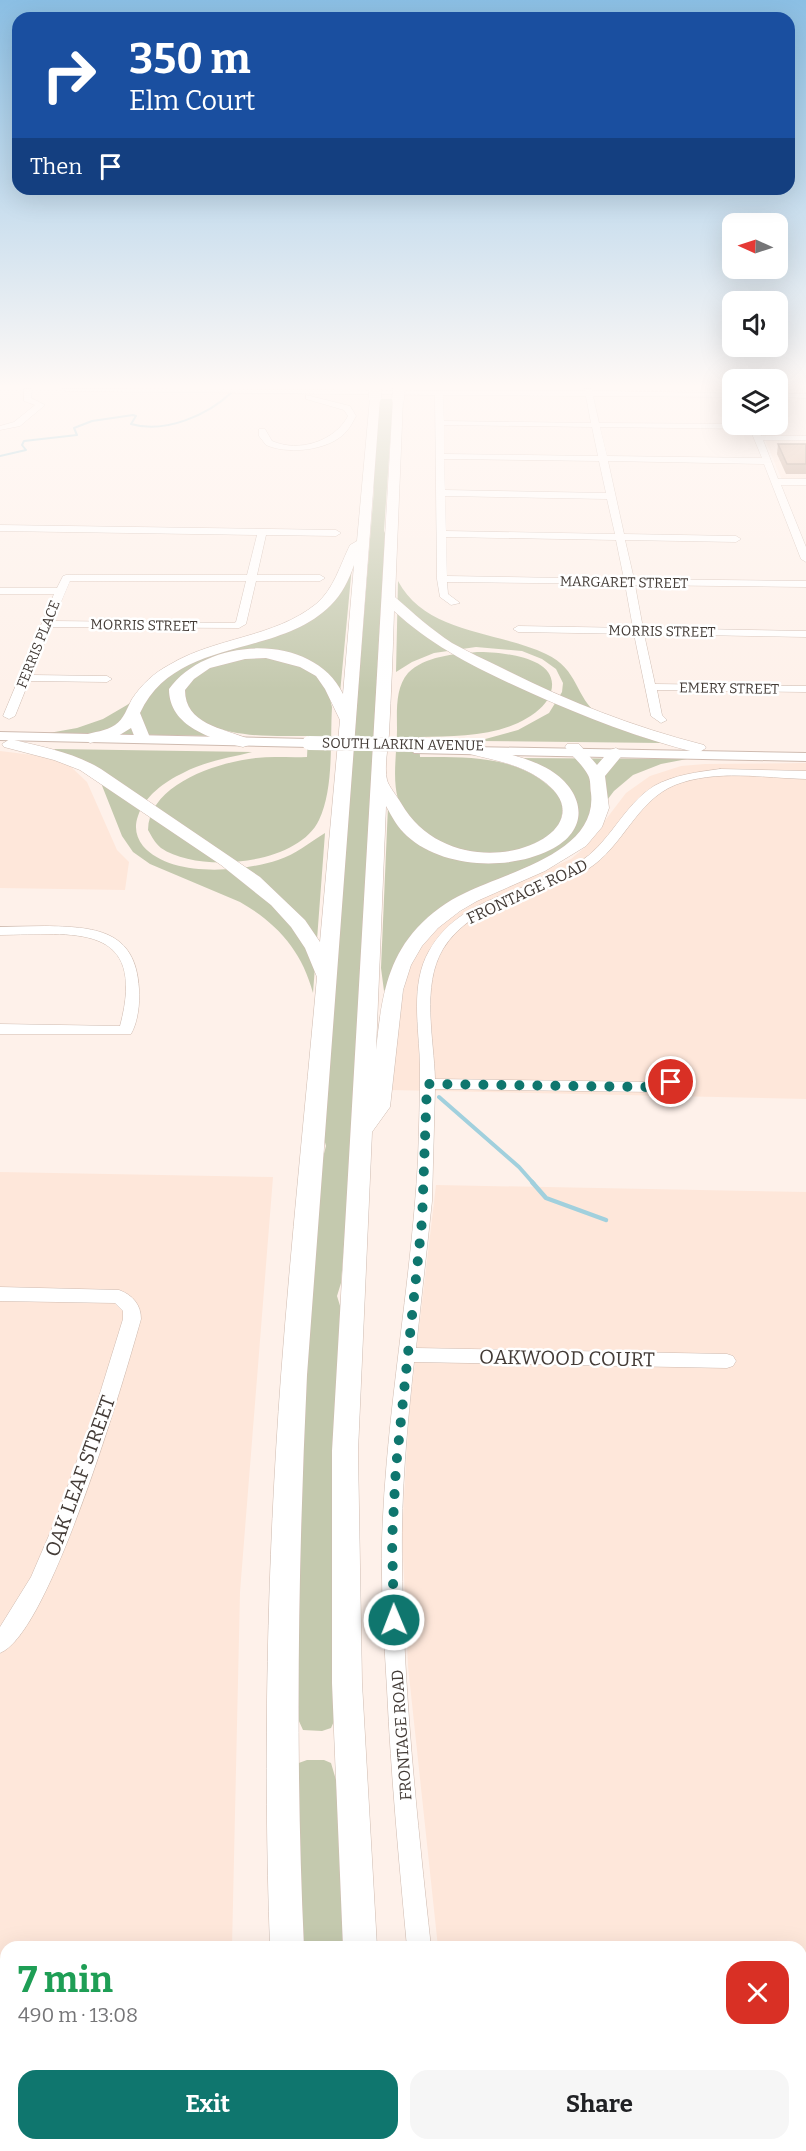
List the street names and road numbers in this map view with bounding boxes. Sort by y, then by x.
street label: MARGARET STREET [560,573,688,592]
street label: FERRIS PLACE [13,598,64,691]
street label: MORRIS STREET [90,616,198,635]
street label: MORRIS STREET [608,622,716,641]
street label: EMERY STREET [679,679,779,698]
street label: SOUTH LARKIN AVENUE [322,735,484,754]
street label: FRONTAGE ROAD [464,855,591,928]
street label: OAKWOOD COURT [479,1344,655,1372]
street label: OAK LEAF STREET [40,1392,120,1560]
street label: FRONTAGE ROAD [387,1669,416,1801]

